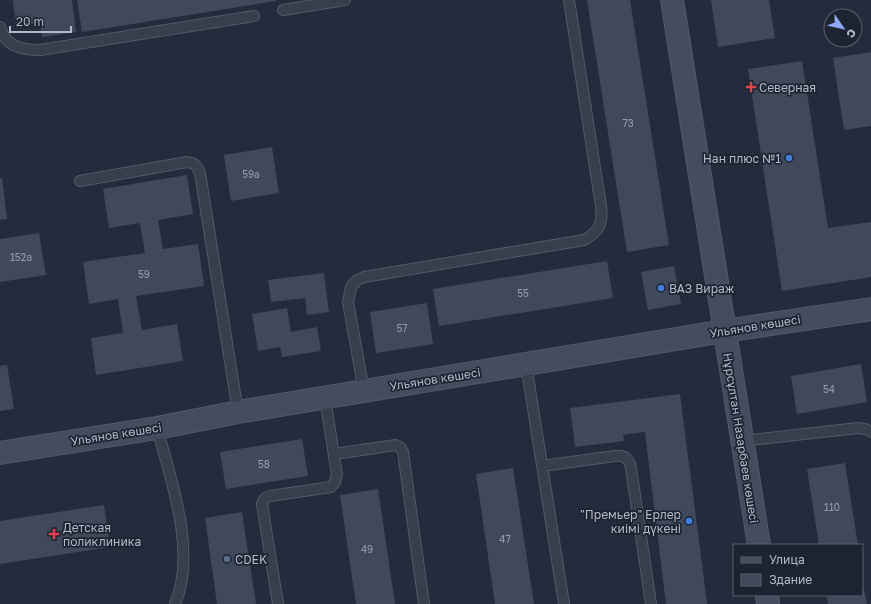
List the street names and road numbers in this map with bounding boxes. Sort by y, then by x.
street label: Ульянов көшесі [708,311,802,341]
street label: Нұрсұлтан Назарбаев көшесі [720,352,762,524]
street label: Ульянов көшесі [388,364,482,394]
street label: Ульянов көшесі [69,419,163,449]

